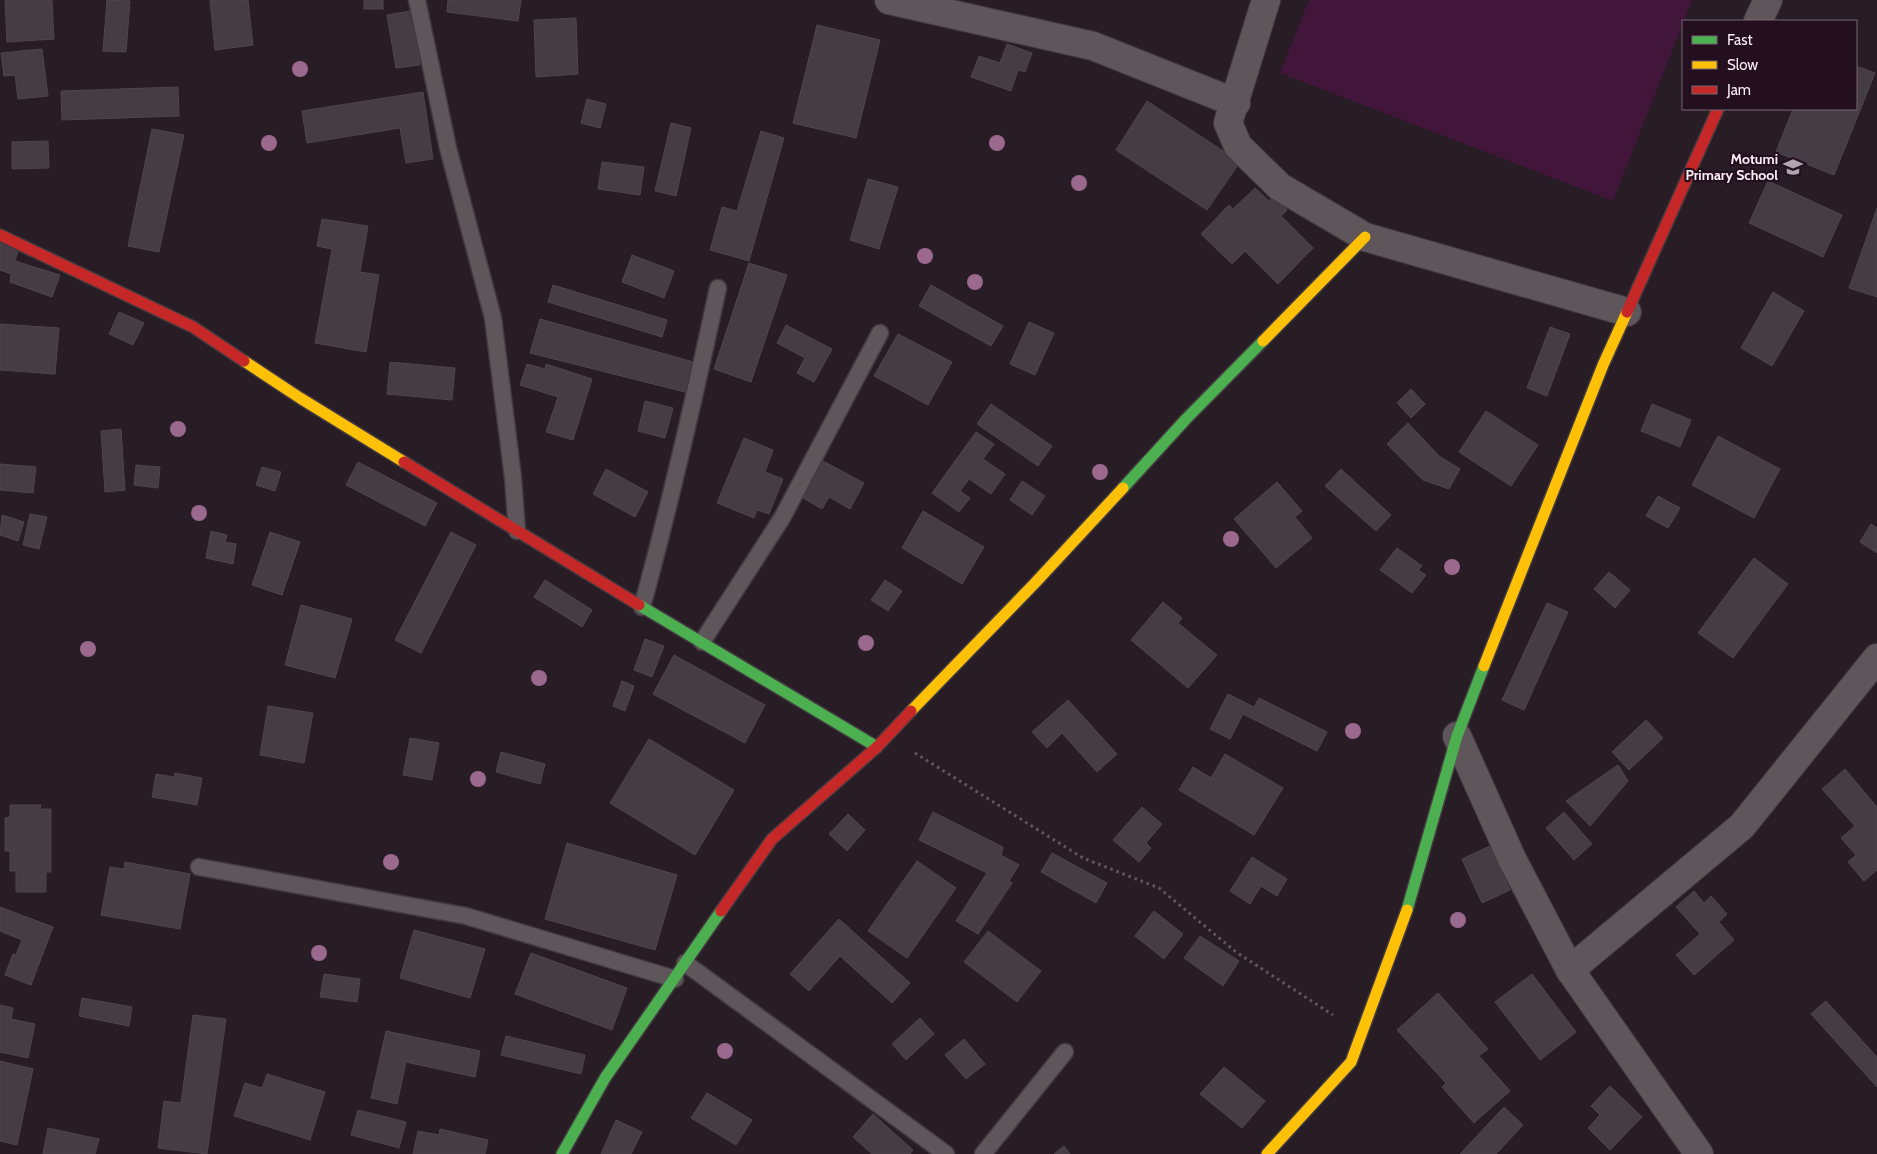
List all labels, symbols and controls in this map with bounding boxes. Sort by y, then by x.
legend [1682,20,1857,110]
text: Fast [1727,31,1752,49]
text: Slow [1727,56,1758,74]
text: Jam [1726,81,1751,99]
place label: Motumi Primary School [1686,150,1778,184]
school or university icon: Motumi Primary School [1782,156,1804,178]

